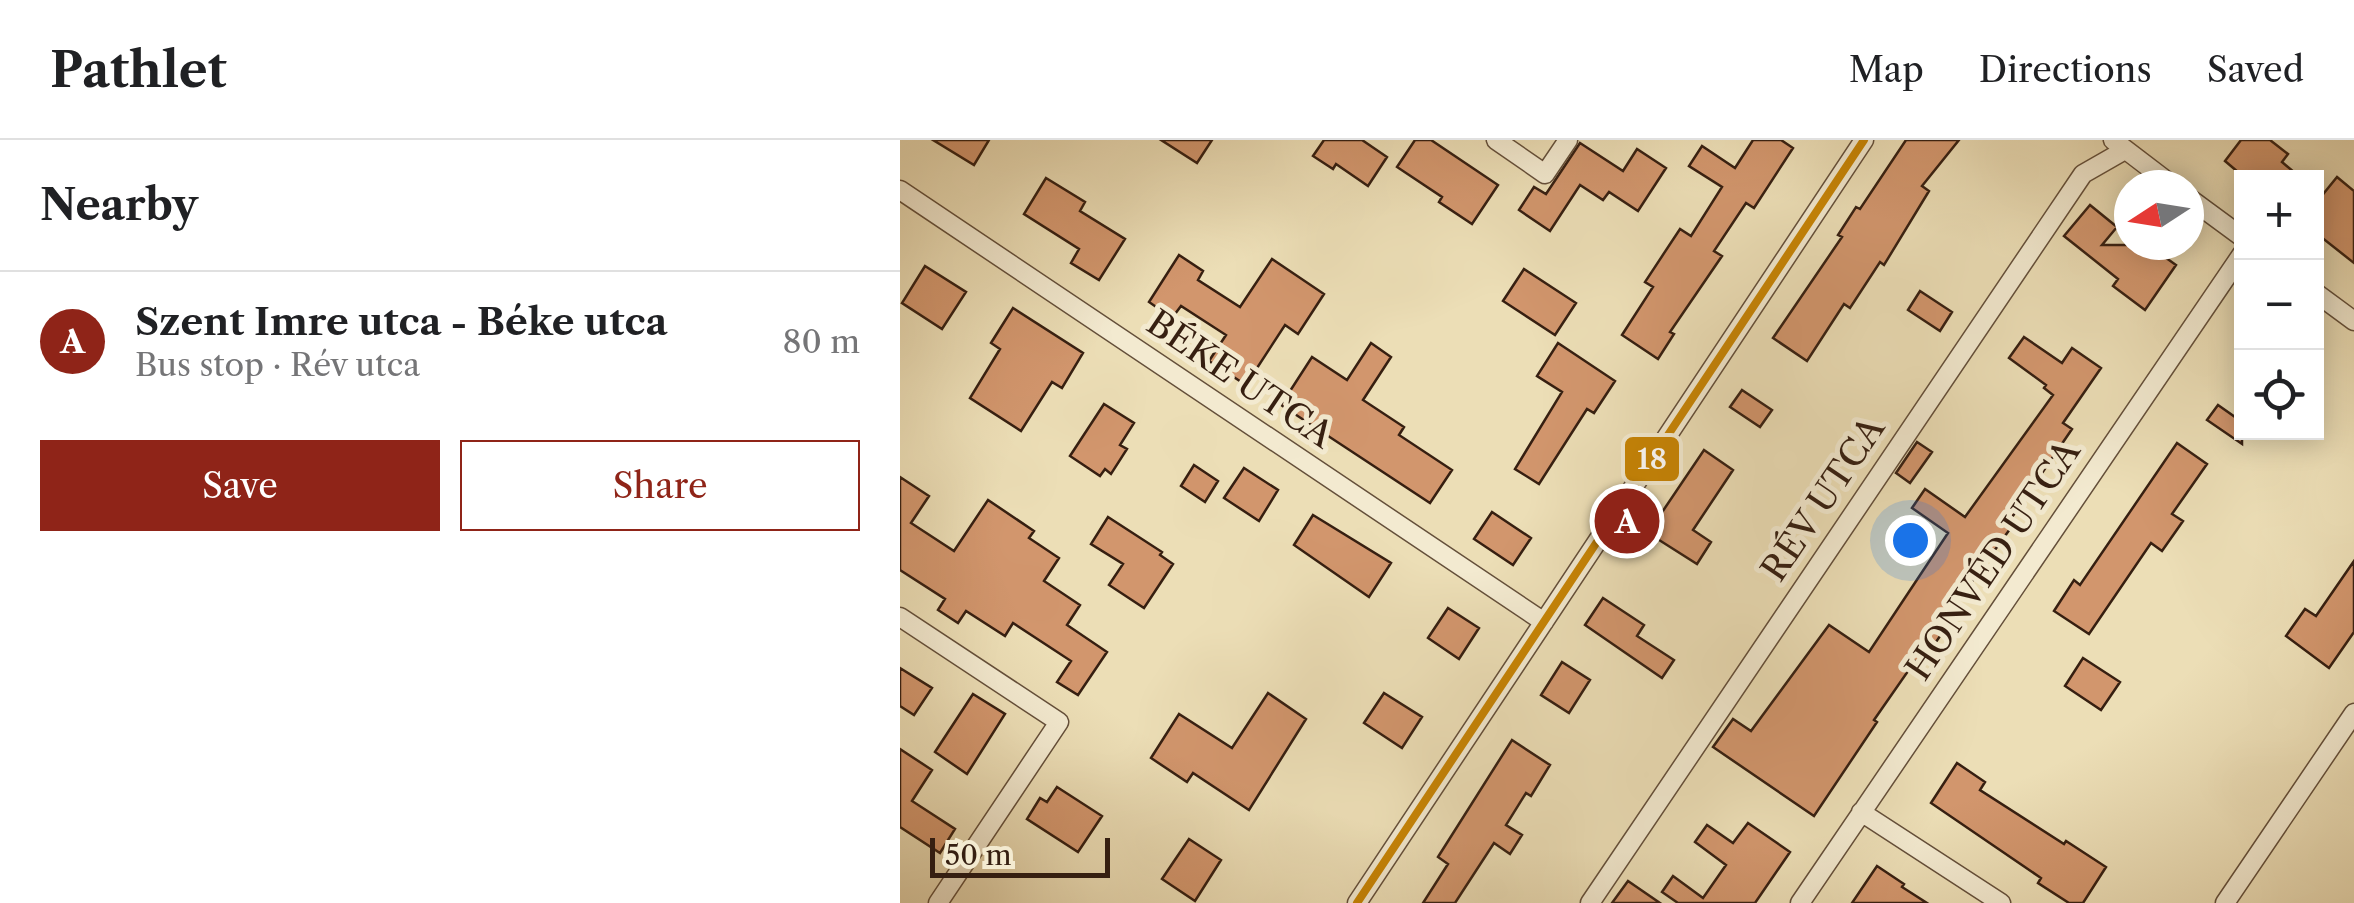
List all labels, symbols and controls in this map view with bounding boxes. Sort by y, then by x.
text: Pathlet [50,40,227,99]
text: Map [1849,48,1924,91]
text: Directions [1979,48,2152,91]
text: Saved [2207,48,2304,91]
north arrow [2114,170,2204,260]
map controls [2234,170,2324,440]
button: + [2234,170,2324,260]
text: Nearby [40,179,198,231]
button: − [2234,260,2324,350]
text: Szent Imre utca - Béke utca [135,298,667,345]
street label: BÉKE UTCA [1139,301,1342,457]
text: A [60,322,85,361]
text: 80 m [782,322,860,361]
text: Bus stop · Rév utca [135,345,420,384]
button: locate [2234,350,2324,440]
street label: RÉV UTCA [1752,407,1894,589]
street label: HONVÉD UTCA [1896,431,2089,688]
line badge: 18 [1623,435,1681,483]
button: Save [40,440,440,531]
button: Share [460,440,860,531]
text: 18 [1637,442,1667,476]
pin: A [1594,484,1660,558]
your location [1885,515,1936,566]
scale bar [930,833,1110,878]
text: 50 m [945,838,1012,872]

